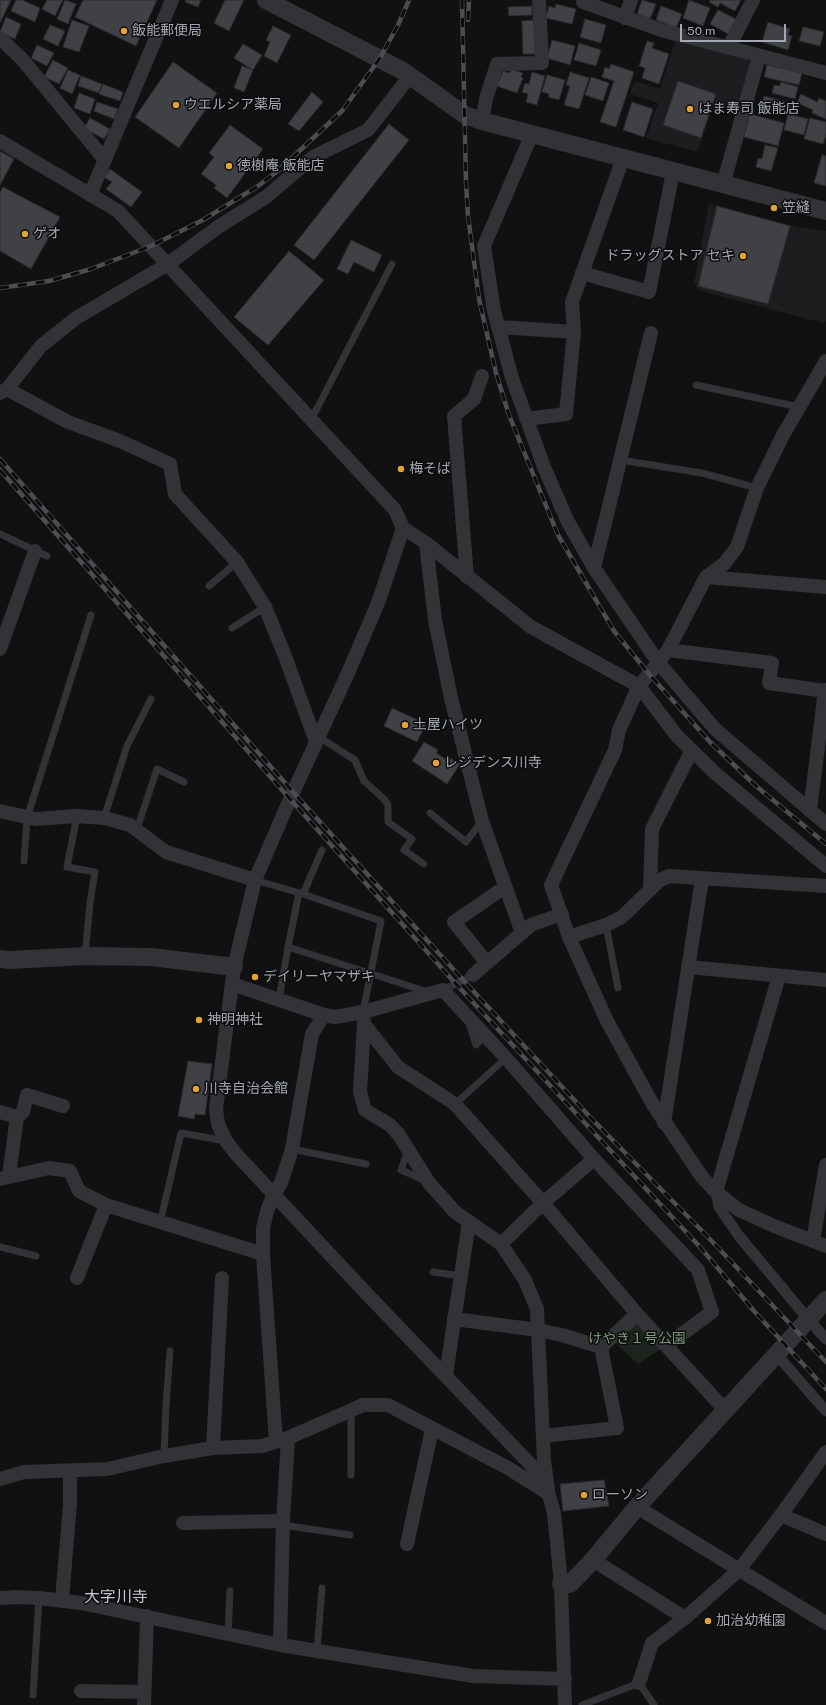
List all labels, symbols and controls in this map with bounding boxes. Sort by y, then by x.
scale bar [682,16,788,42]
place label: 飯能郵便局 [132,23,202,39]
text: 50 m [687,24,715,38]
marker: 飯能郵便局 [119,26,129,36]
place label: ウエルシア薬局 [184,97,282,113]
marker: ウエルシア薬局 [171,100,181,110]
place label: はま寿司 飯能店 [698,101,799,117]
marker: はま寿司 飯能店 [685,104,695,114]
place label: 徳樹庵 飯能店 [237,158,324,174]
marker: 徳樹庵 飯能店 [224,161,234,171]
place label: 笠縫 [782,200,810,216]
marker: 笠縫 [769,203,779,213]
place label: ゲオ [33,226,61,242]
marker: ゲオ [20,229,30,239]
place label: ドラッグストア セキ [606,248,735,264]
marker: ドラッグストア セキ [738,251,748,261]
place label: 梅そば [409,461,451,477]
marker: 梅そば [396,464,406,474]
place label: 土屋ハイツ [413,717,483,733]
marker: 土屋ハイツ [400,720,410,730]
place label: レジデンス川寺 [444,755,542,771]
marker: レジデンス川寺 [431,758,441,768]
place label: デイリーヤマザキ [263,969,375,985]
marker: デイリーヤマザキ [250,972,260,982]
place label: 神明神社 [207,1012,263,1028]
marker: 神明神社 [194,1015,204,1025]
place label: 川寺自治会館 [204,1081,288,1097]
marker: 川寺自治会館 [191,1084,201,1094]
park label: けやき１号公園 [588,1331,686,1347]
place label: ローソン [592,1487,648,1503]
marker: ローソン [579,1490,589,1500]
district label: 大字川寺 [84,1587,148,1607]
place label: 加治幼稚園 [716,1613,786,1629]
marker: 加治幼稚園 [703,1616,713,1626]

